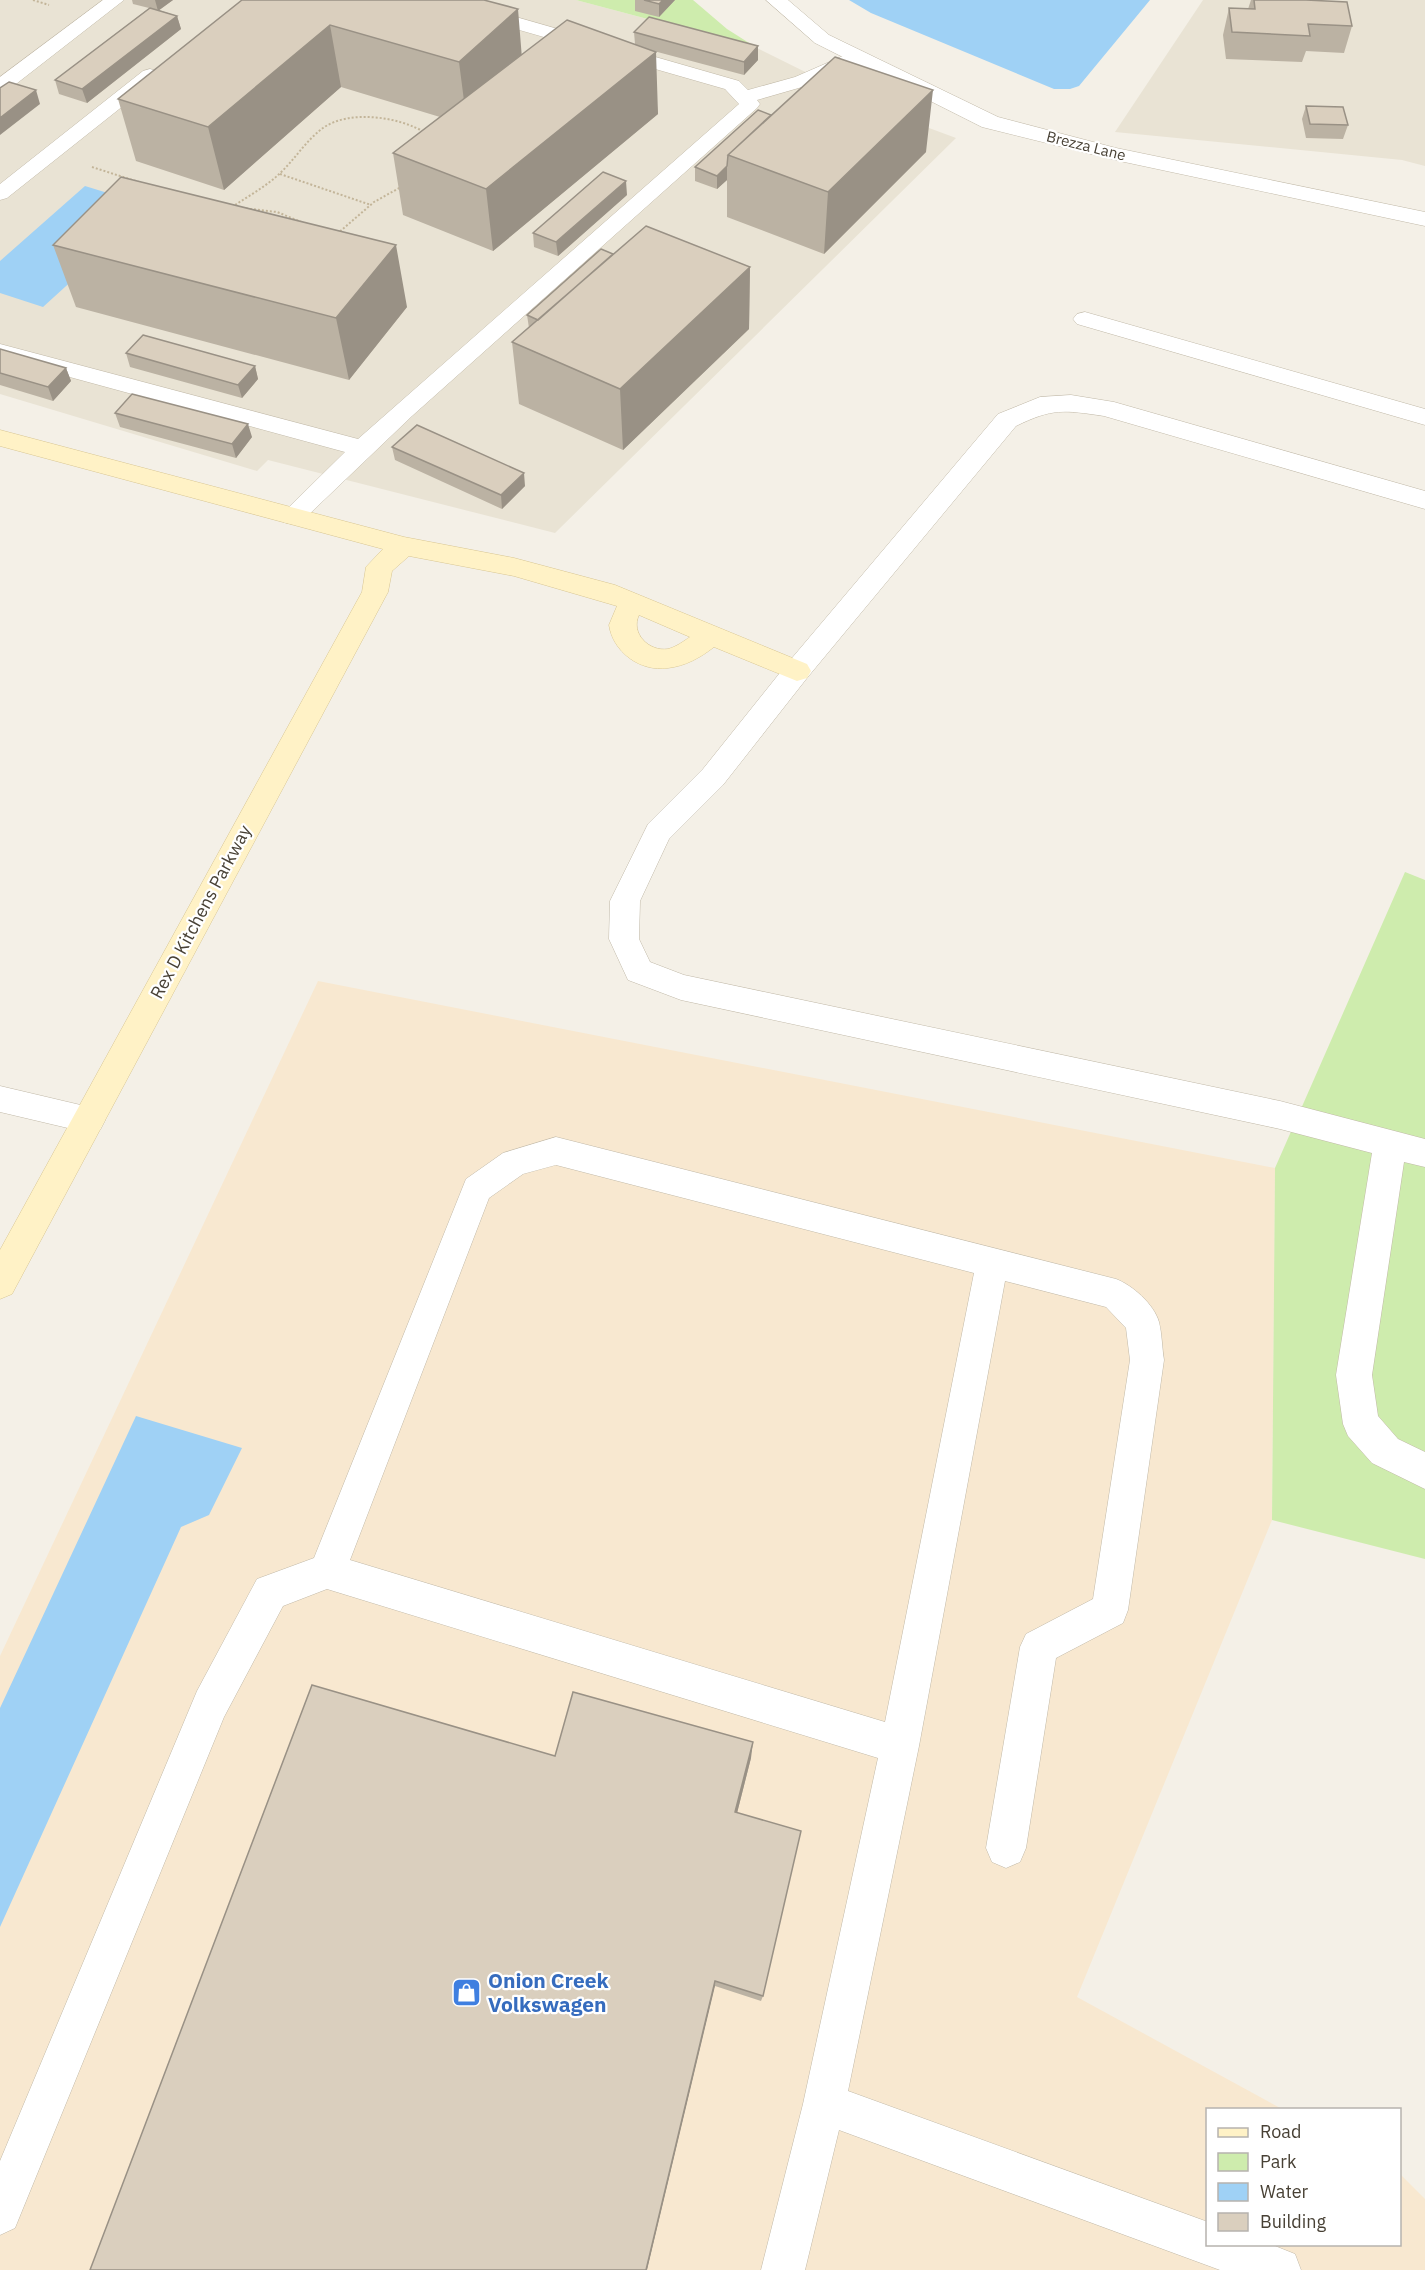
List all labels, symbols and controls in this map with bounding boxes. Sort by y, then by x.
street label: Brezza Lane [1044,126,1128,165]
street label: Rex D Kitchens Parkway [145,821,256,1003]
place label: Onion Creek Volkswagen [488,1966,609,2018]
shop icon: Onion Creek Volkswagen [451,1977,483,2009]
legend [1206,2108,1401,2246]
text: Road [1260,2120,1301,2143]
text: Park [1260,2150,1297,2173]
text: Water [1260,2180,1309,2203]
text: Building [1260,2210,1327,2233]

